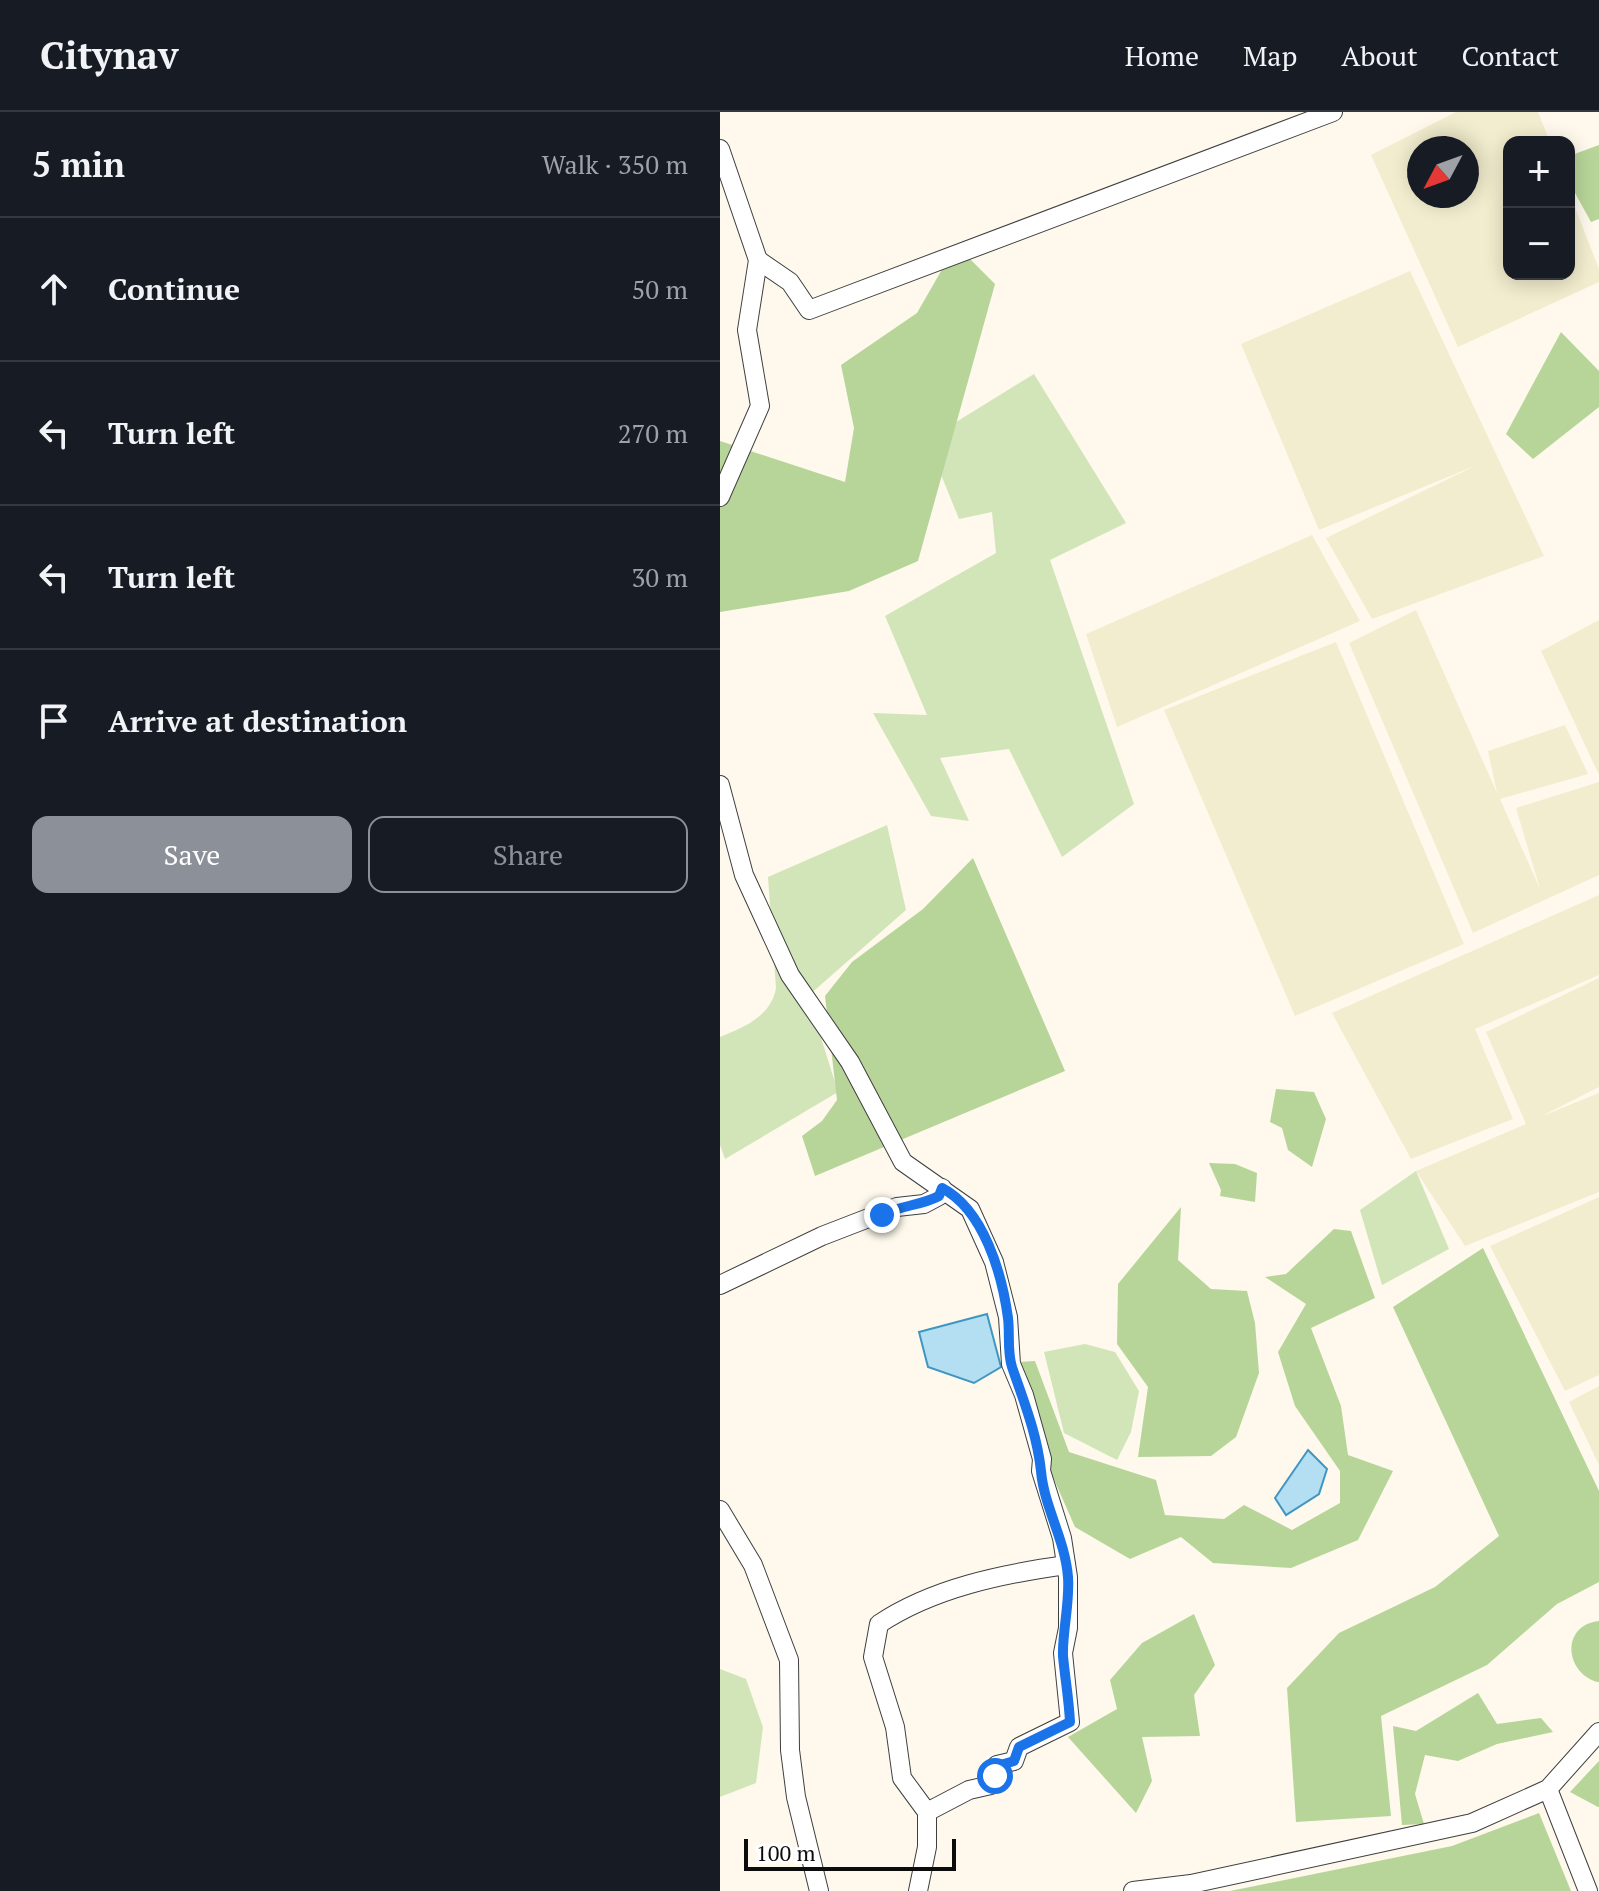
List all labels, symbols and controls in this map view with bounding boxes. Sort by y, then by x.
text: Citynav [40,30,179,80]
text: Home [1125,37,1199,74]
text: Map [1243,37,1297,74]
text: About [1341,37,1418,74]
text: Contact [1462,37,1559,74]
north arrow [1407,136,1479,208]
map controls [1503,136,1575,280]
button: + [1503,136,1575,208]
text: 5 min [32,142,125,187]
text: Walk · 350 m [542,147,688,181]
button: − [1503,208,1575,280]
icon: ahead [32,267,76,311]
text: Continue [108,269,240,309]
text: 50 m [632,272,688,306]
icon: left [32,411,76,455]
text: Turn left [108,413,235,453]
text: 270 m [618,416,688,450]
icon: left [32,555,76,599]
text: Turn left [108,557,235,597]
text: 30 m [632,560,688,594]
icon: arrive [32,699,76,743]
text: Arrive at destination [108,701,407,741]
button: Save [32,816,352,893]
button: Share [368,816,688,893]
route end [864,1197,900,1233]
route start [977,1758,1013,1794]
scale bar [744,1835,956,1871]
text: 100 m [756,1838,816,1867]

